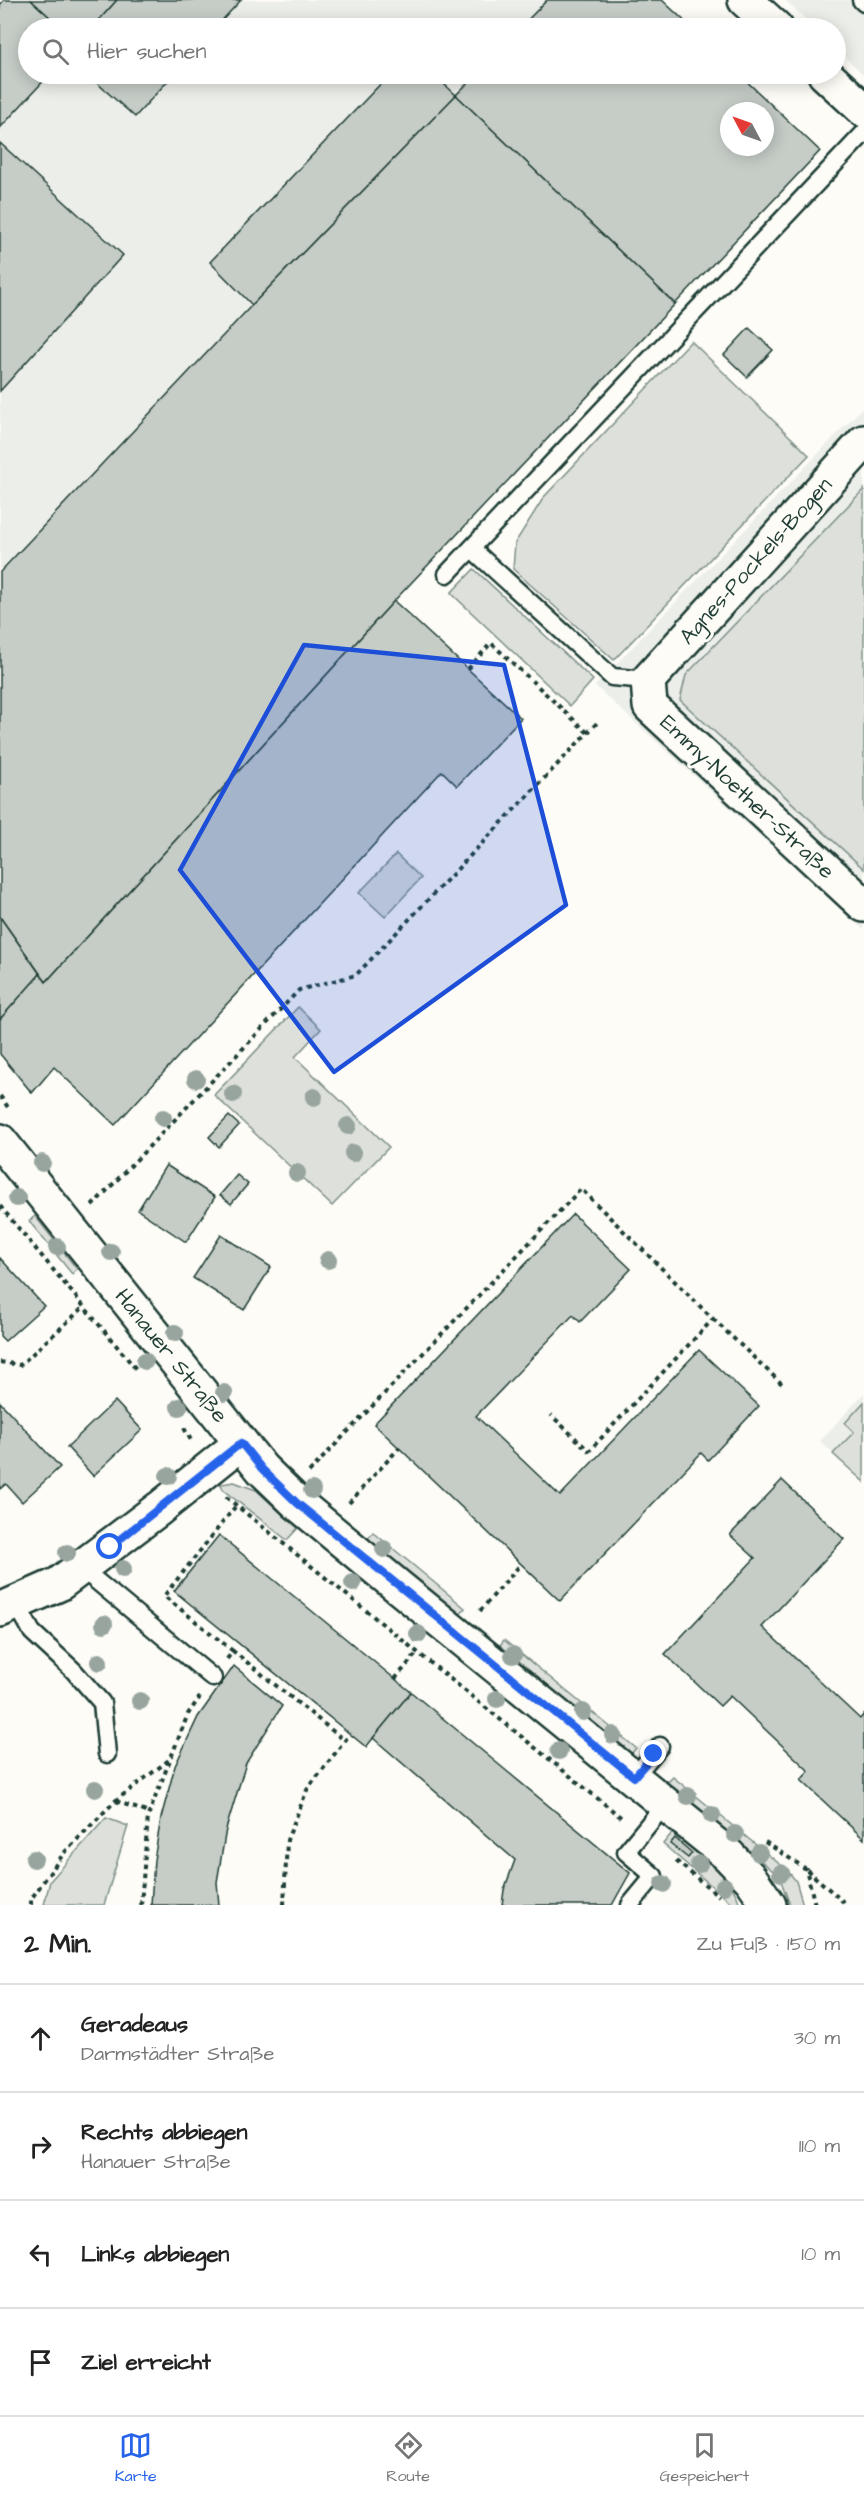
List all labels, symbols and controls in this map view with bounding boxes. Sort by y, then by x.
search box [18,18,846,84]
icon: search [39,35,72,68]
text: Hier suchen [87,36,206,67]
north arrow [720,102,774,156]
street label: Agnes-Pockels-Bogen [672,471,840,652]
street label: Emmy-Noether-Straße [652,708,841,887]
street label: Hanauer Straße [107,1282,235,1430]
route start [96,1533,122,1559]
route end [640,1740,666,1766]
text: 2 Min. [24,1926,91,1962]
text: Zu Fuß · 150 m [696,1930,840,1958]
text: Geradeaus [81,2009,188,2040]
icon: ahead [24,2022,57,2055]
text: 30 m [794,2024,840,2052]
text: Darmstädter Straße [81,2040,274,2068]
text: Rechts abbiegen [81,2117,248,2148]
icon: right [24,2130,57,2163]
text: 110 m [799,2132,840,2160]
text: Hanauer Straße [81,2148,231,2176]
icon: left [24,2238,57,2271]
text: Links abbiegen [81,2239,229,2270]
text: 10 m [801,2240,840,2268]
icon: arrive [24,2346,57,2379]
text: Ziel erreicht [81,2347,211,2378]
tab: Karte [115,2429,157,2487]
tab: Route [386,2429,430,2487]
tab: Gespeichert [659,2429,749,2487]

